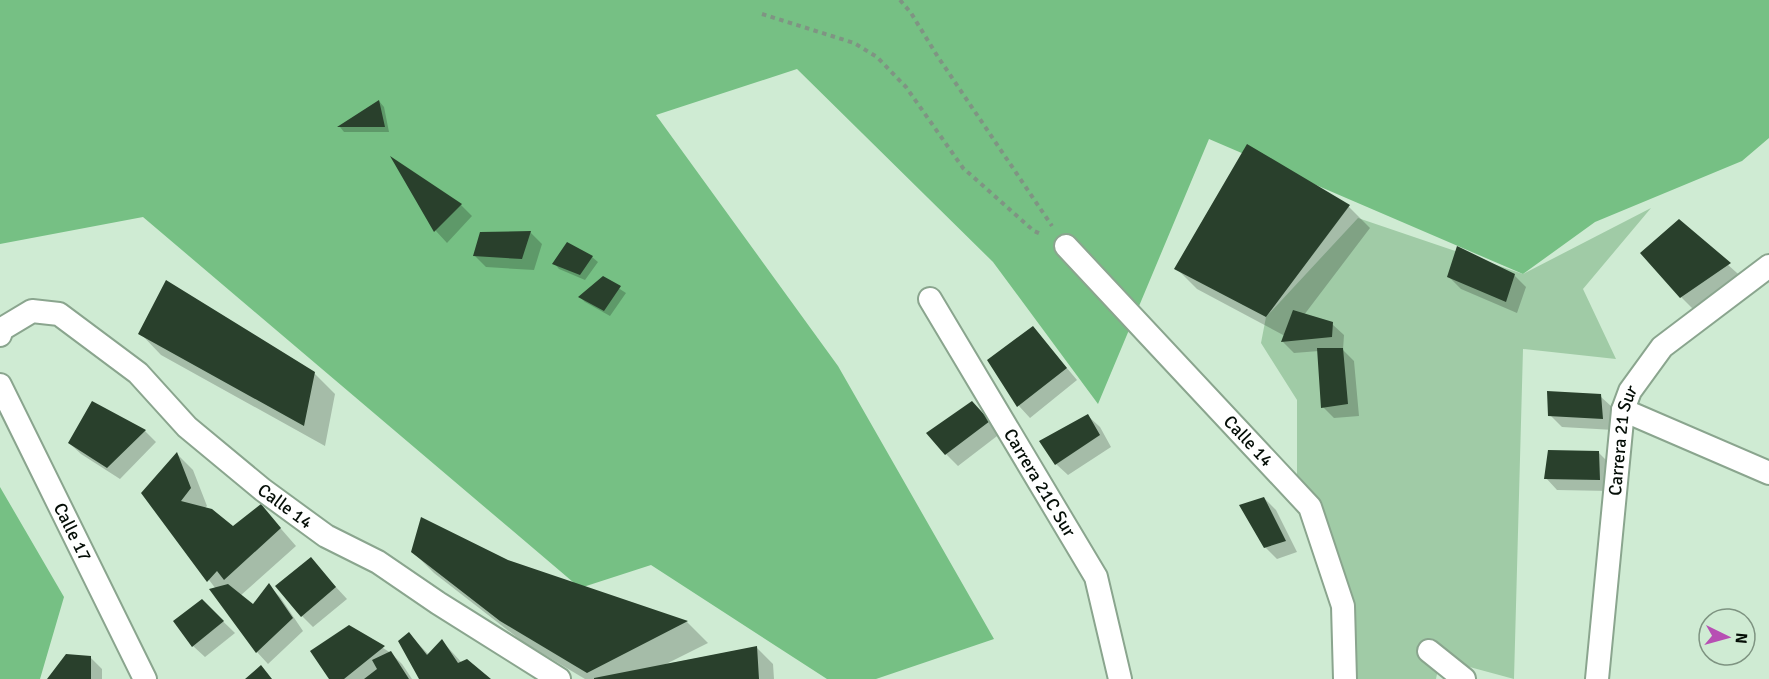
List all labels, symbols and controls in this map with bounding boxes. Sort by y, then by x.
street label: Carrera 21 Sur [1604,380,1642,497]
street label: Calle 14 [1219,411,1278,472]
street label: Carrera 21C Sur [999,425,1081,541]
street label: Calle 14 [253,479,317,534]
street label: Calle 17 [49,499,96,565]
north arrow [1697,607,1757,667]
text: N [1730,632,1751,645]

